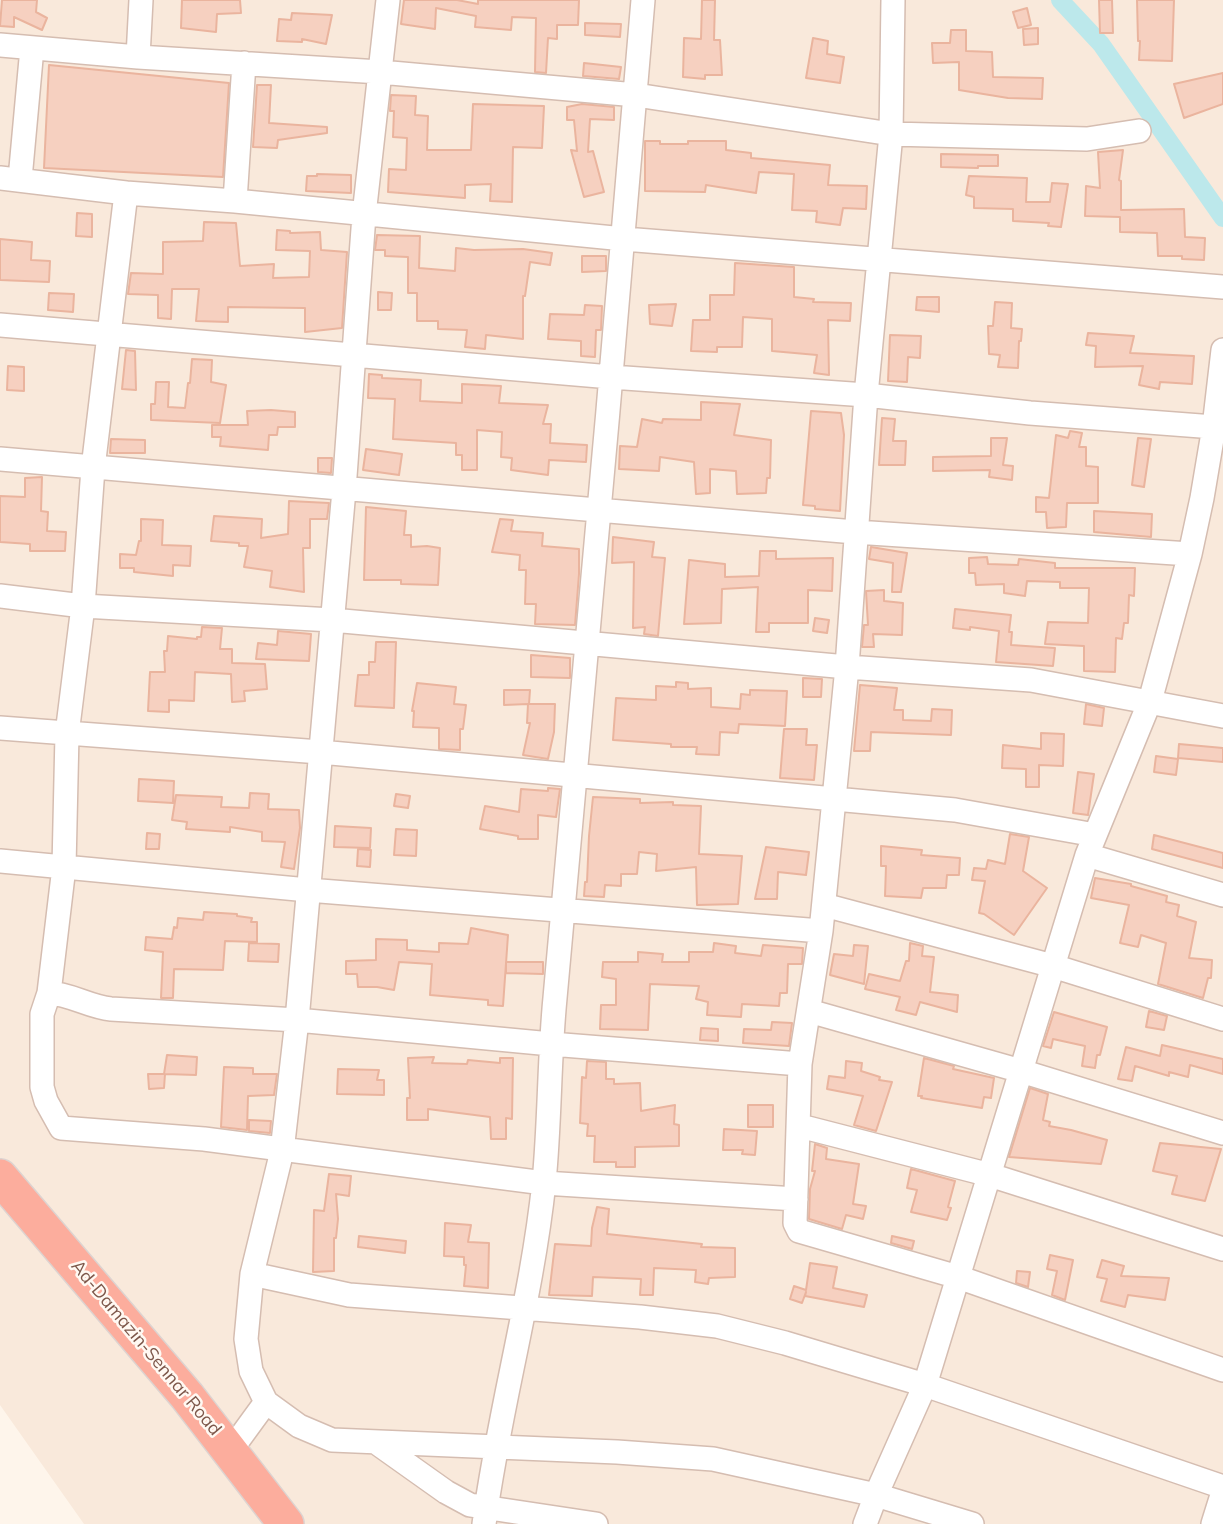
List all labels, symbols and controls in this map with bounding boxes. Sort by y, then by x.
street label: Ad-Damazin-Sennar Road [66,1256,226,1440]

